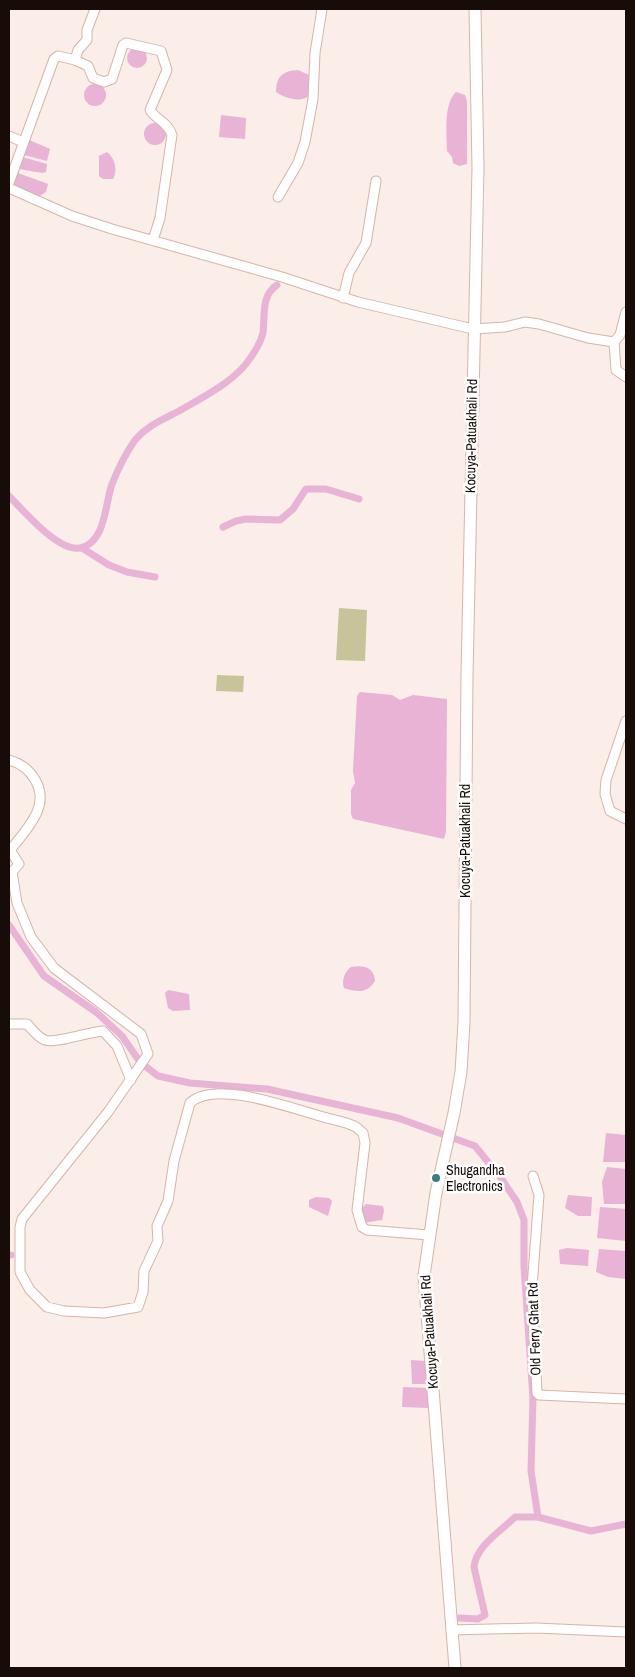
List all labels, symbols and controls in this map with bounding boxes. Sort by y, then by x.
street label: Kocuya-Patuakhali Rd [461,379,481,493]
street label: Kocuya-Patuakhali Rd [456,784,474,898]
place label: Shugandha Electronics [446,1161,505,1195]
marker: Shugandha Electronics [430,1172,442,1184]
street label: Kocuya-Patuakhali Rd [416,1274,442,1390]
street label: Old Ferry Ghat Rd [523,1282,545,1376]

